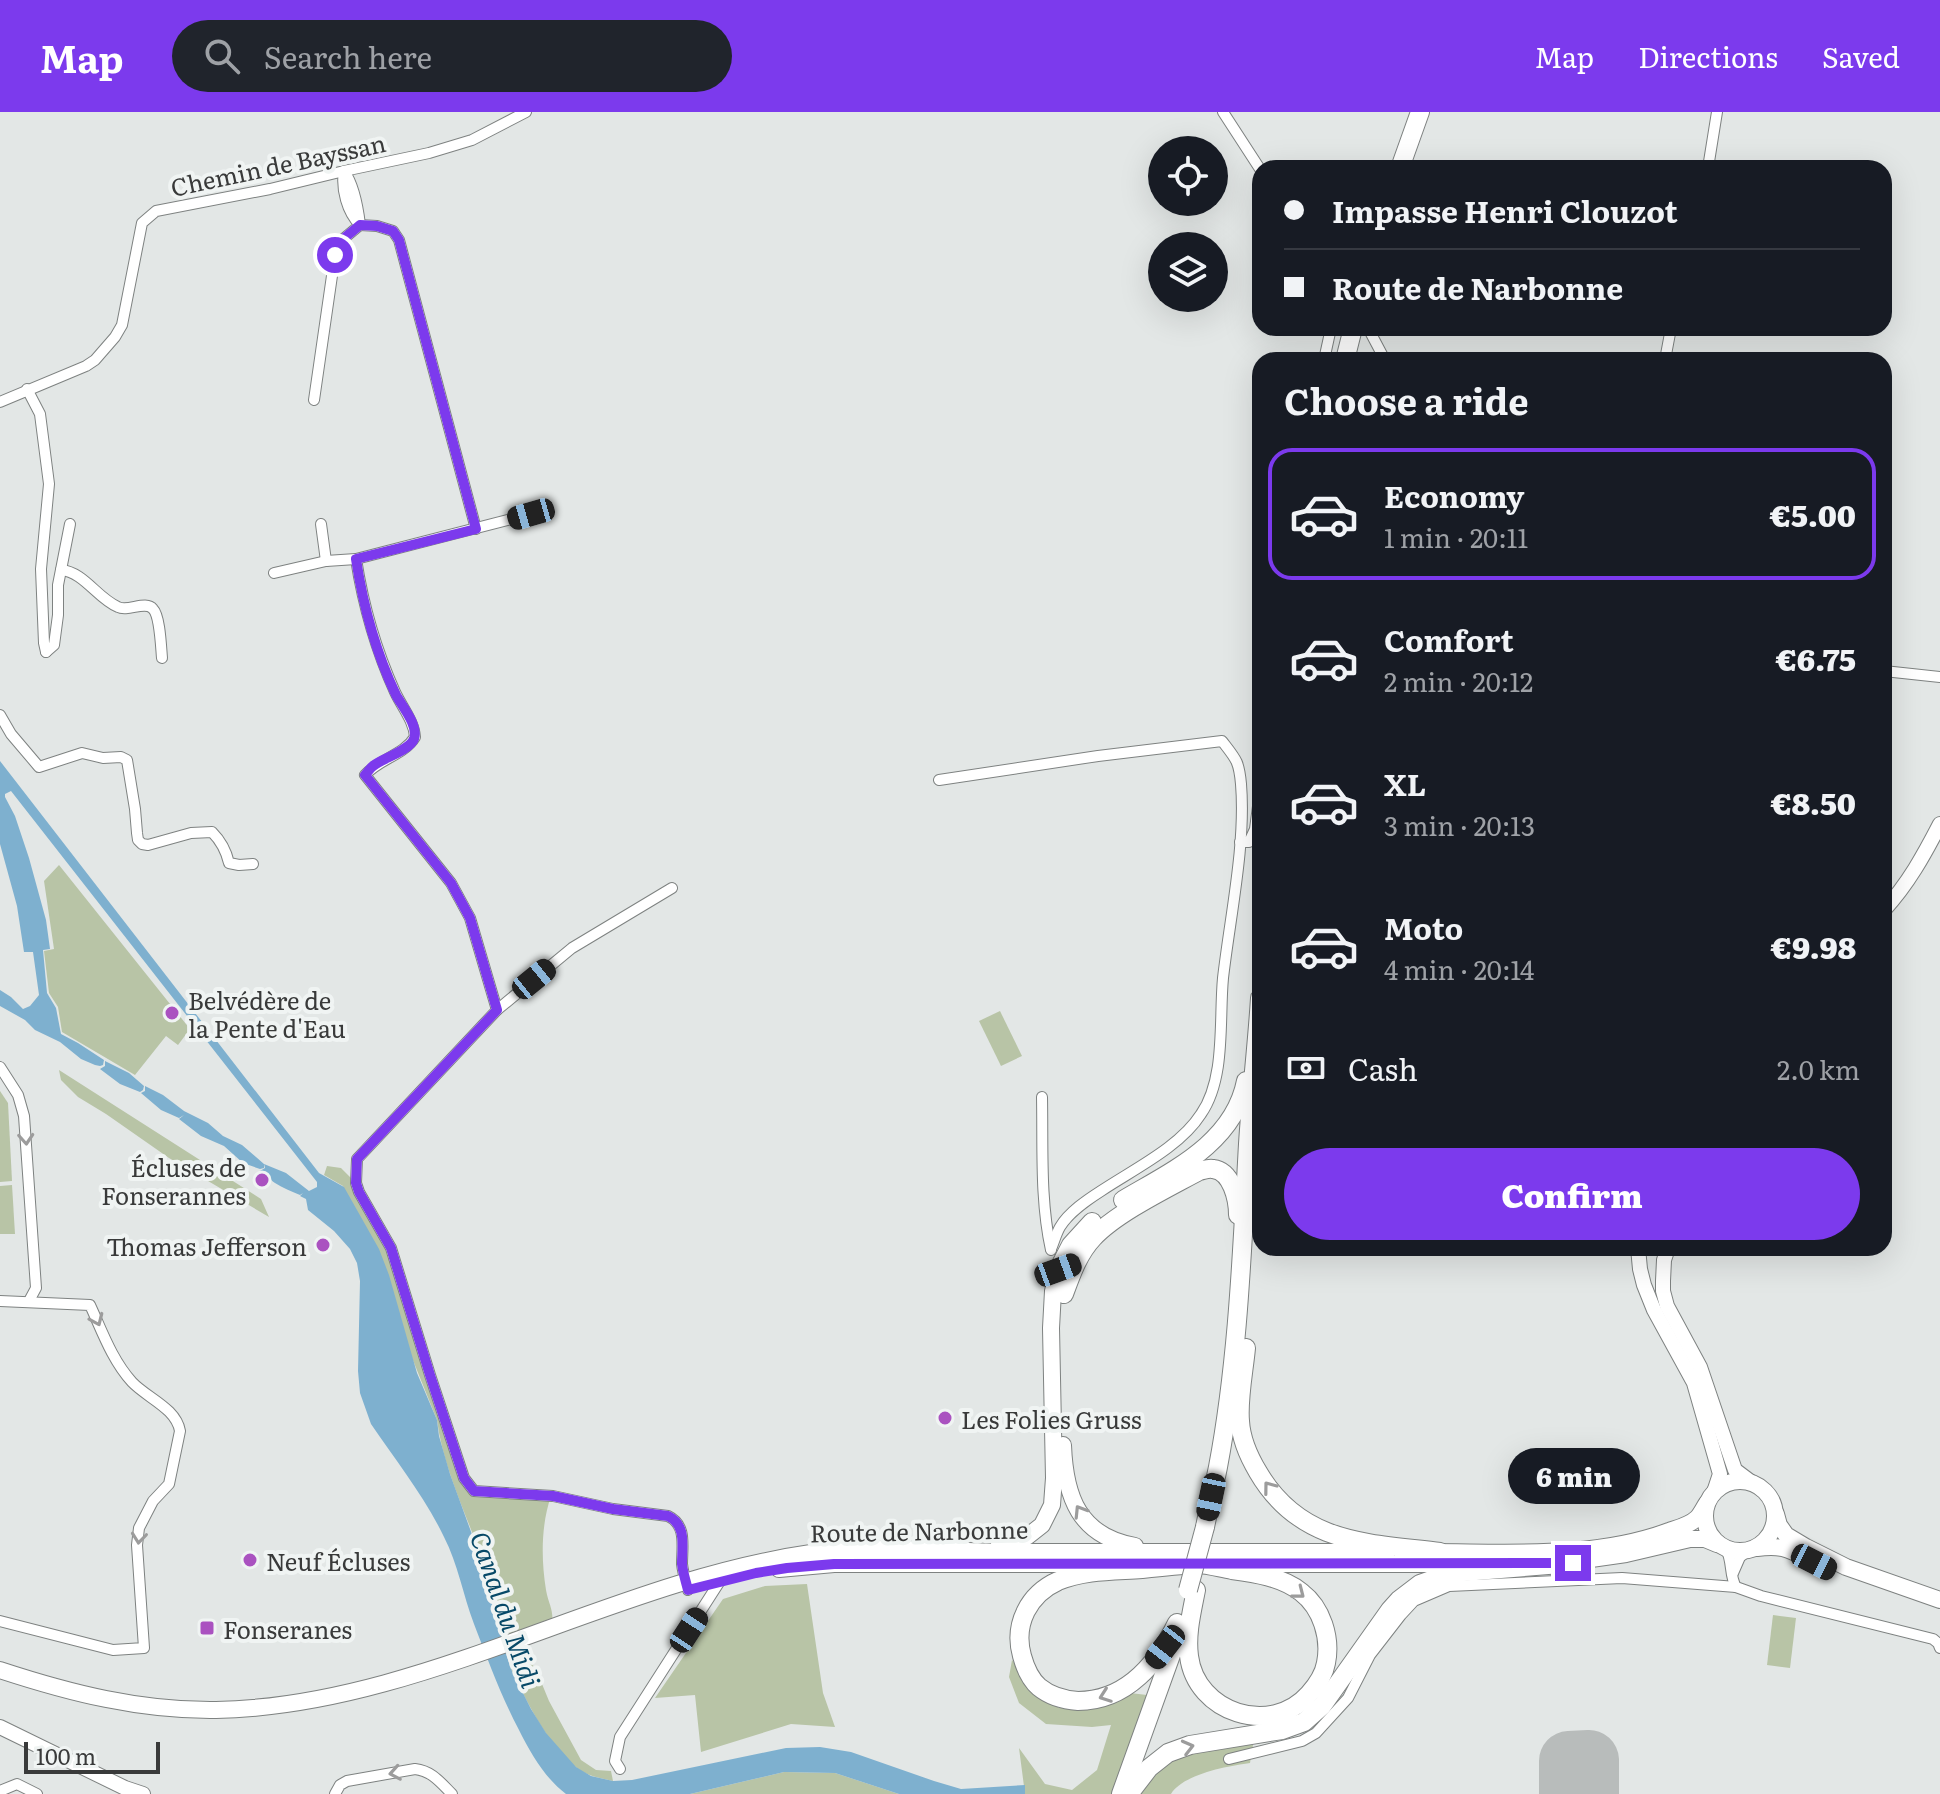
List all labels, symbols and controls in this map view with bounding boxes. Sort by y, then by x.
search box [172,20,732,92]
text: Map [40,28,124,85]
icon: search [200,34,244,78]
text: Search here [264,34,432,78]
text: Map [1535,35,1594,77]
text: Directions [1638,35,1778,77]
text: Saved [1822,35,1900,77]
street label: Chemin de Bayssan [167,124,389,204]
map controls [1148,136,1228,312]
button: locate [1148,136,1228,216]
text: Impasse Henri Clouzot [1332,188,1678,232]
button: layers [1148,232,1228,312]
route start [317,237,353,273]
text: Route de Narbonne [1332,265,1623,309]
text: Choose a ride [1284,373,1529,426]
text: Economy [1384,473,1524,517]
icon: car [1288,478,1360,550]
text: €5.00 [1770,492,1856,536]
car [505,496,557,532]
text: 1 min · 20:11 [1384,517,1528,556]
text: Comfort [1384,617,1514,661]
icon: car [1288,622,1360,694]
text: €6.75 [1776,636,1856,680]
text: 2 min · 20:12 [1384,661,1533,700]
text: XL [1384,761,1426,805]
icon: car [1288,766,1360,838]
text: €8.50 [1771,780,1856,824]
text: 3 min · 20:13 [1384,805,1535,844]
text: Moto [1384,905,1463,949]
icon: car [1288,910,1360,982]
text: €9.98 [1771,924,1856,968]
text: 4 min · 20:14 [1384,949,1534,988]
car [508,955,560,1003]
place label: Belvédère de la Pente d'Eau [188,982,346,1045]
marker: Belvédère de la Pente d'Eau [163,1004,181,1022]
icon: cash [1284,1046,1328,1090]
text: Cash [1348,1046,1418,1090]
text: 2.0 km [1777,1049,1860,1088]
one-way arrow [17,1133,34,1146]
button: Confirm [1284,1148,1860,1240]
place label: Écluses de Fonserannes [101,1149,246,1212]
marker: Écluses de Fonserannes [253,1171,271,1189]
place label: Thomas Jefferson [106,1228,307,1263]
marker: Thomas Jefferson [314,1236,332,1254]
car [1031,1251,1085,1289]
one-way arrow [87,1312,103,1326]
place label: Les Folies Gruss [961,1401,1142,1436]
marker: Les Folies Gruss [936,1409,954,1427]
callout: 6 min [1507,1447,1639,1503]
text: 6 min [1536,1456,1612,1495]
car [1194,1471,1228,1523]
one-way arrow [1264,1482,1278,1496]
one-way arrow [1074,1505,1089,1520]
street label: Route de Narbonne [810,1511,1028,1549]
water label: Canal du Midi [462,1526,552,1693]
one-way arrow [131,1532,148,1545]
car [1787,1540,1841,1584]
place label: Neuf Écluses [266,1543,410,1578]
route end [1555,1545,1591,1581]
marker: Neuf Écluses [241,1551,259,1569]
one-way arrow [1290,1584,1305,1598]
car [666,1603,712,1657]
place label: Fonseranes [223,1611,352,1646]
marker: Fonseranes [198,1619,216,1637]
car [1141,1621,1189,1673]
one-way arrow [1099,1686,1113,1702]
scale bar [24,1738,160,1774]
text: 100 m [36,1739,96,1772]
one-way arrow [1180,1739,1194,1756]
one-way arrow [388,1763,401,1780]

